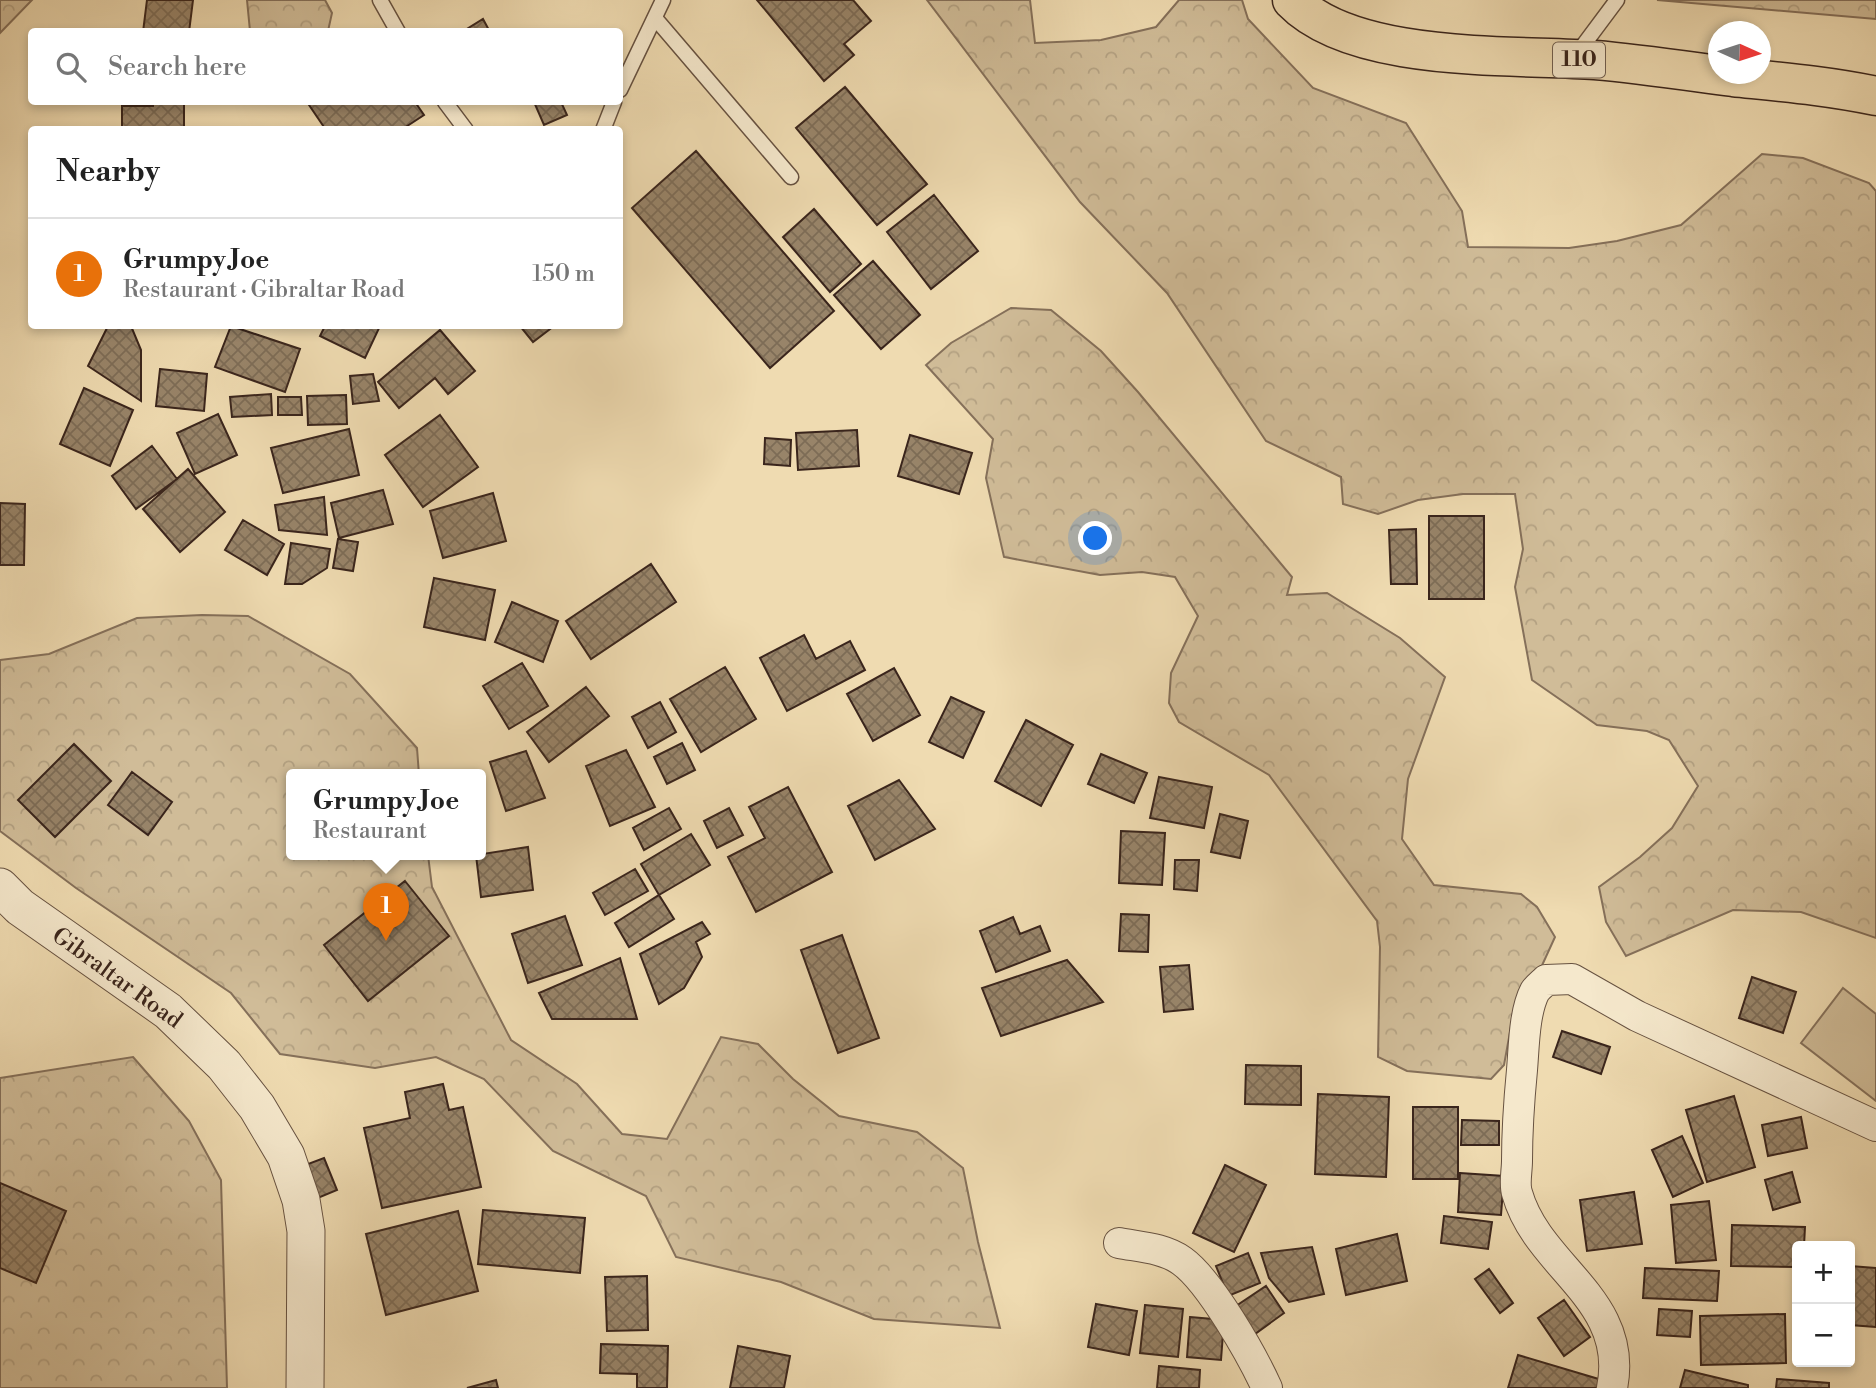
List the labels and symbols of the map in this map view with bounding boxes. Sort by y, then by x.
north arrow [1708,21,1771,84]
road number: 110 [1553,42,1605,78]
your location [1078,521,1112,555]
pin: 1 [363,883,409,941]
street label: Gibraltar Road [46,921,188,1035]

